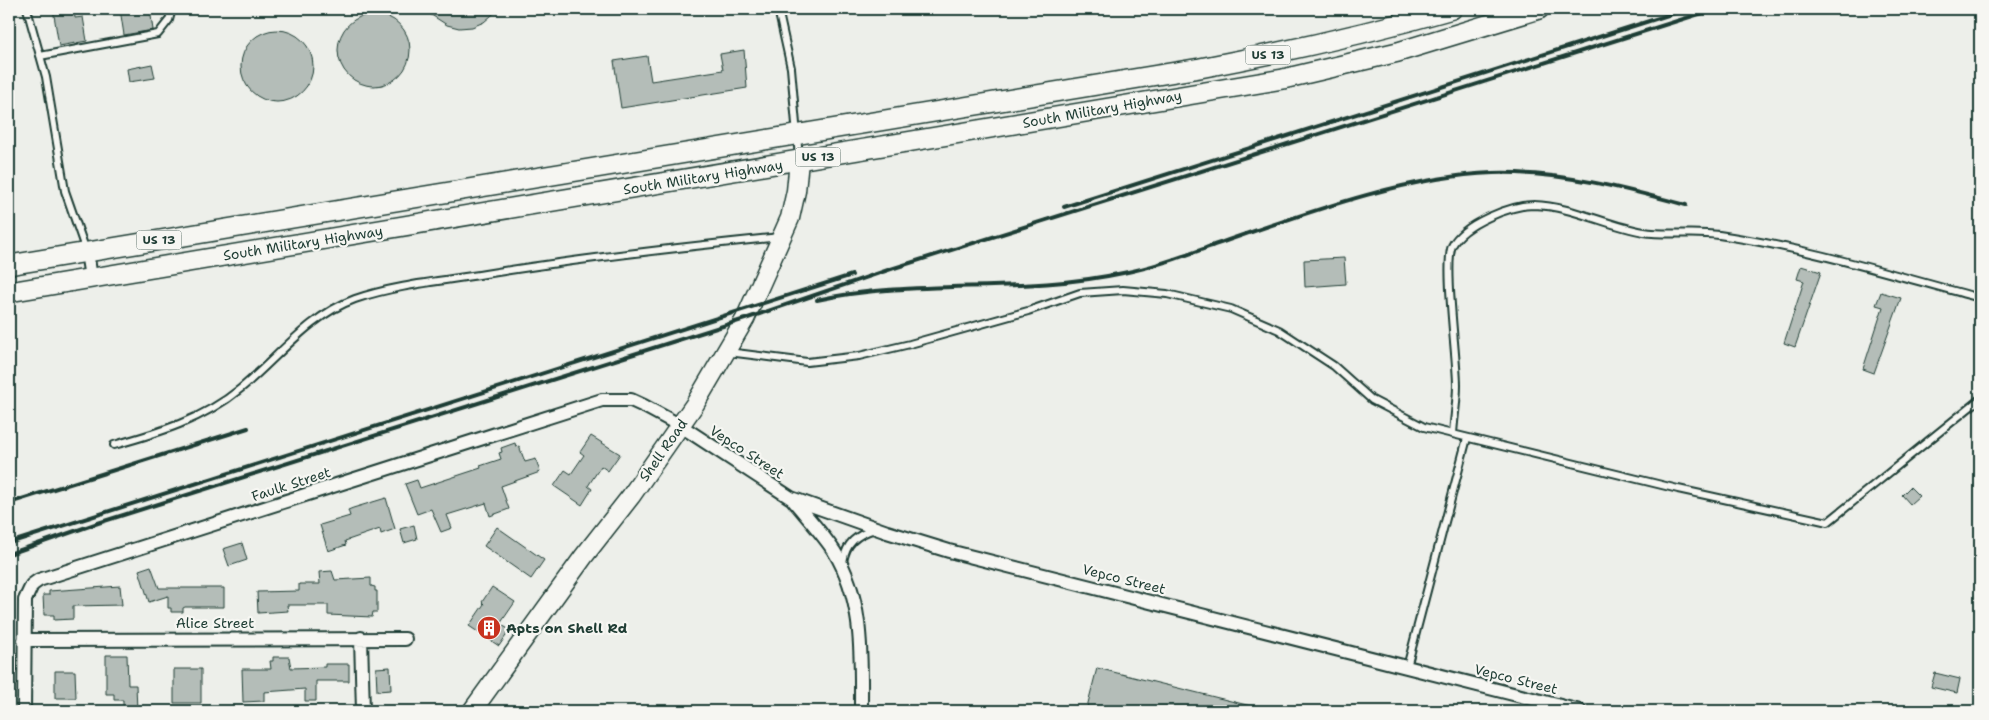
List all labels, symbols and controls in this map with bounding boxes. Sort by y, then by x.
road number: US 13 [1246,46,1290,64]
street label: South Military Highway [1021,86,1183,132]
road number: US 13 [796,148,840,166]
street label: South Military Highway [622,155,784,199]
street label: South Military Highway [222,221,384,265]
road number: US 13 [136,230,182,250]
street label: Shell Road [635,415,691,485]
street label: Vepco Street [706,421,788,483]
street label: Faulk Street [249,463,333,505]
street label: Vepco Street [1080,560,1168,598]
street label: Alice Street [176,614,254,632]
building icon: Apts on Shell Rd [476,615,502,641]
place label: Apts on Shell Rd [506,619,628,637]
street label: Vepco Street [1472,660,1560,698]

